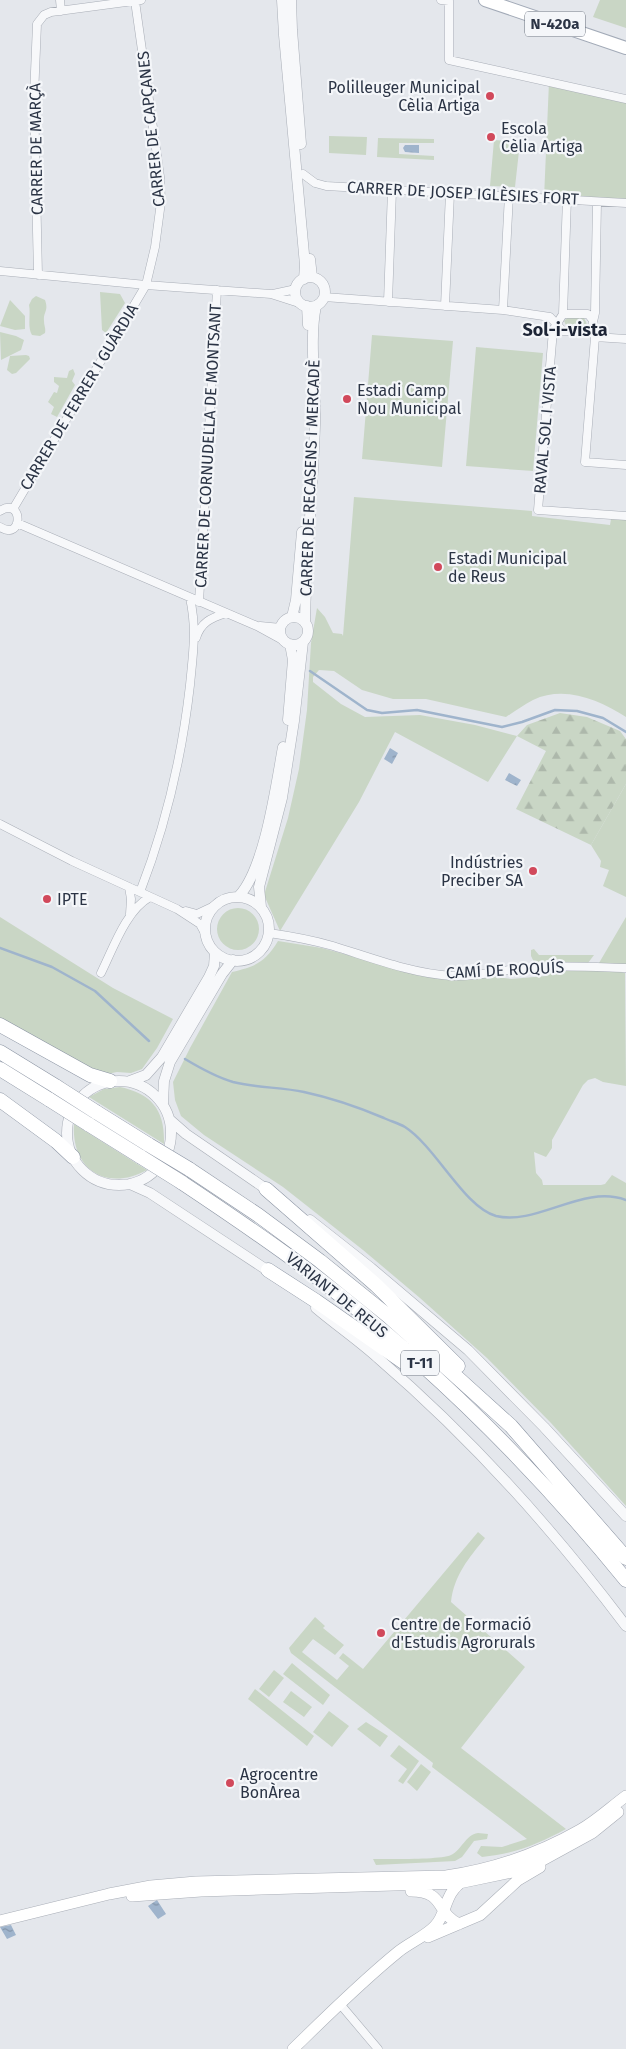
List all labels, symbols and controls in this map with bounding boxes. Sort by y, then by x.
road number: N-420a [525,12,585,36]
street label: CARRER DE CAPÇANES [133,50,170,208]
place label: Polilleuger Municipal Cèlia Artiga [328,78,480,115]
street label: CARRER DE MARÇÀ [24,82,48,215]
marker: Polilleuger Municipal Cèlia Artiga [484,90,496,102]
place label: Escola Cèlia Artiga [501,119,583,156]
marker: Escola Cèlia Artiga [485,131,497,143]
street label: CARRER DE JOSEP IGLÈSIES FORT [347,176,580,209]
street label: CARRER DE FERRER I GUÀRDIA [15,299,143,494]
street label: CARRER DE CORNUDELLA DE MONTSANT [191,303,225,589]
district label: Sol-i-vista [522,319,608,341]
street label: CARRER DE RECASENS I MERCADÈ [295,359,324,597]
street label: RAVAL SOL I VISTA [530,364,560,495]
place label: Estadi Camp Nou Municipal [357,381,462,418]
marker: Estadi Camp Nou Municipal [341,393,353,405]
place label: Estadi Municipal de Reus [448,549,567,586]
marker: Estadi Municipal de Reus [432,561,444,573]
place label: Indústries Preciber SA [441,853,524,890]
marker: Indústries Preciber SA [527,865,539,877]
place label: IPTE [57,890,87,909]
marker: IPTE [41,893,53,905]
street label: CAMÍ DE ROQUÍS [445,956,565,983]
street label: VARIANT DE REUS [282,1248,392,1342]
road number: T-11 [401,1350,439,1376]
place label: Centre de Formació d'Estudis Agrorurals [391,1615,535,1652]
marker: Centre de Formació d'Estudis Agrorurals [375,1627,387,1639]
place label: Agrocentre BonÀrea [240,1765,318,1802]
marker: Agrocentre BonÀrea [224,1777,236,1789]

